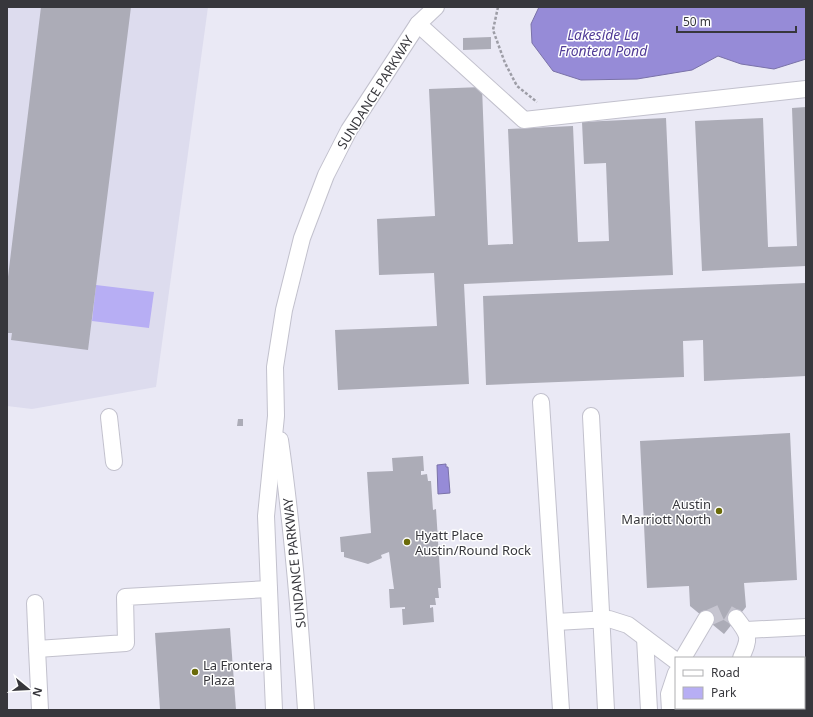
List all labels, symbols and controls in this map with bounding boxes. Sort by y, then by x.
scale bar [677,8,796,34]
text: 50 m [683,13,711,30]
water label: Lakeside La Frontera Pond [559,25,648,60]
street label: SUNDANCE PARKWAY [333,31,418,152]
place label: Austin Marriott North [621,495,711,528]
street label: SUNDANCE PARKWAY [278,496,310,629]
marker: Austin Marriott North [714,506,724,516]
place label: Hyatt Place Austin/Round Rock [415,526,531,559]
marker: Hyatt Place Austin/Round Rock [402,537,412,547]
place label: La Frontera Plaza [203,656,273,689]
legend [675,657,805,709]
text: Road [711,664,740,681]
marker: La Frontera Plaza [190,667,200,677]
north arrow [8,669,48,709]
text: Park [711,684,737,701]
text: N [29,686,47,699]

